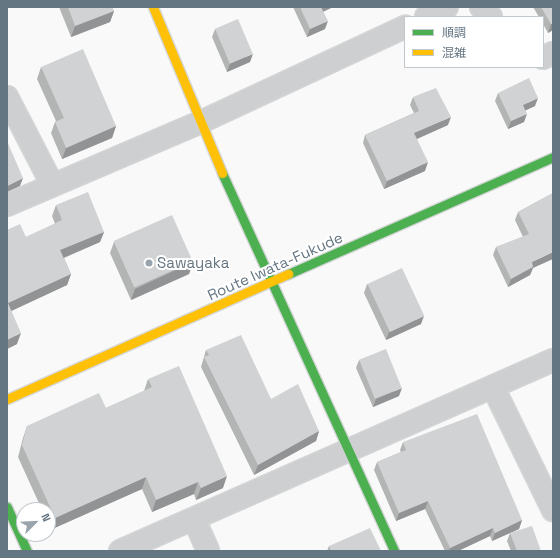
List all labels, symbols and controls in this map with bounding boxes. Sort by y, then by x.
legend [404,16,544,68]
text: 順調 [442,25,466,41]
text: 混雑 [442,45,466,61]
street label: Route Iwata-Fukude [205,228,345,304]
place label: Sawayaka [157,254,229,272]
marker: Sawayaka [144,258,154,268]
north arrow [16,502,56,542]
text: N [38,511,54,524]

